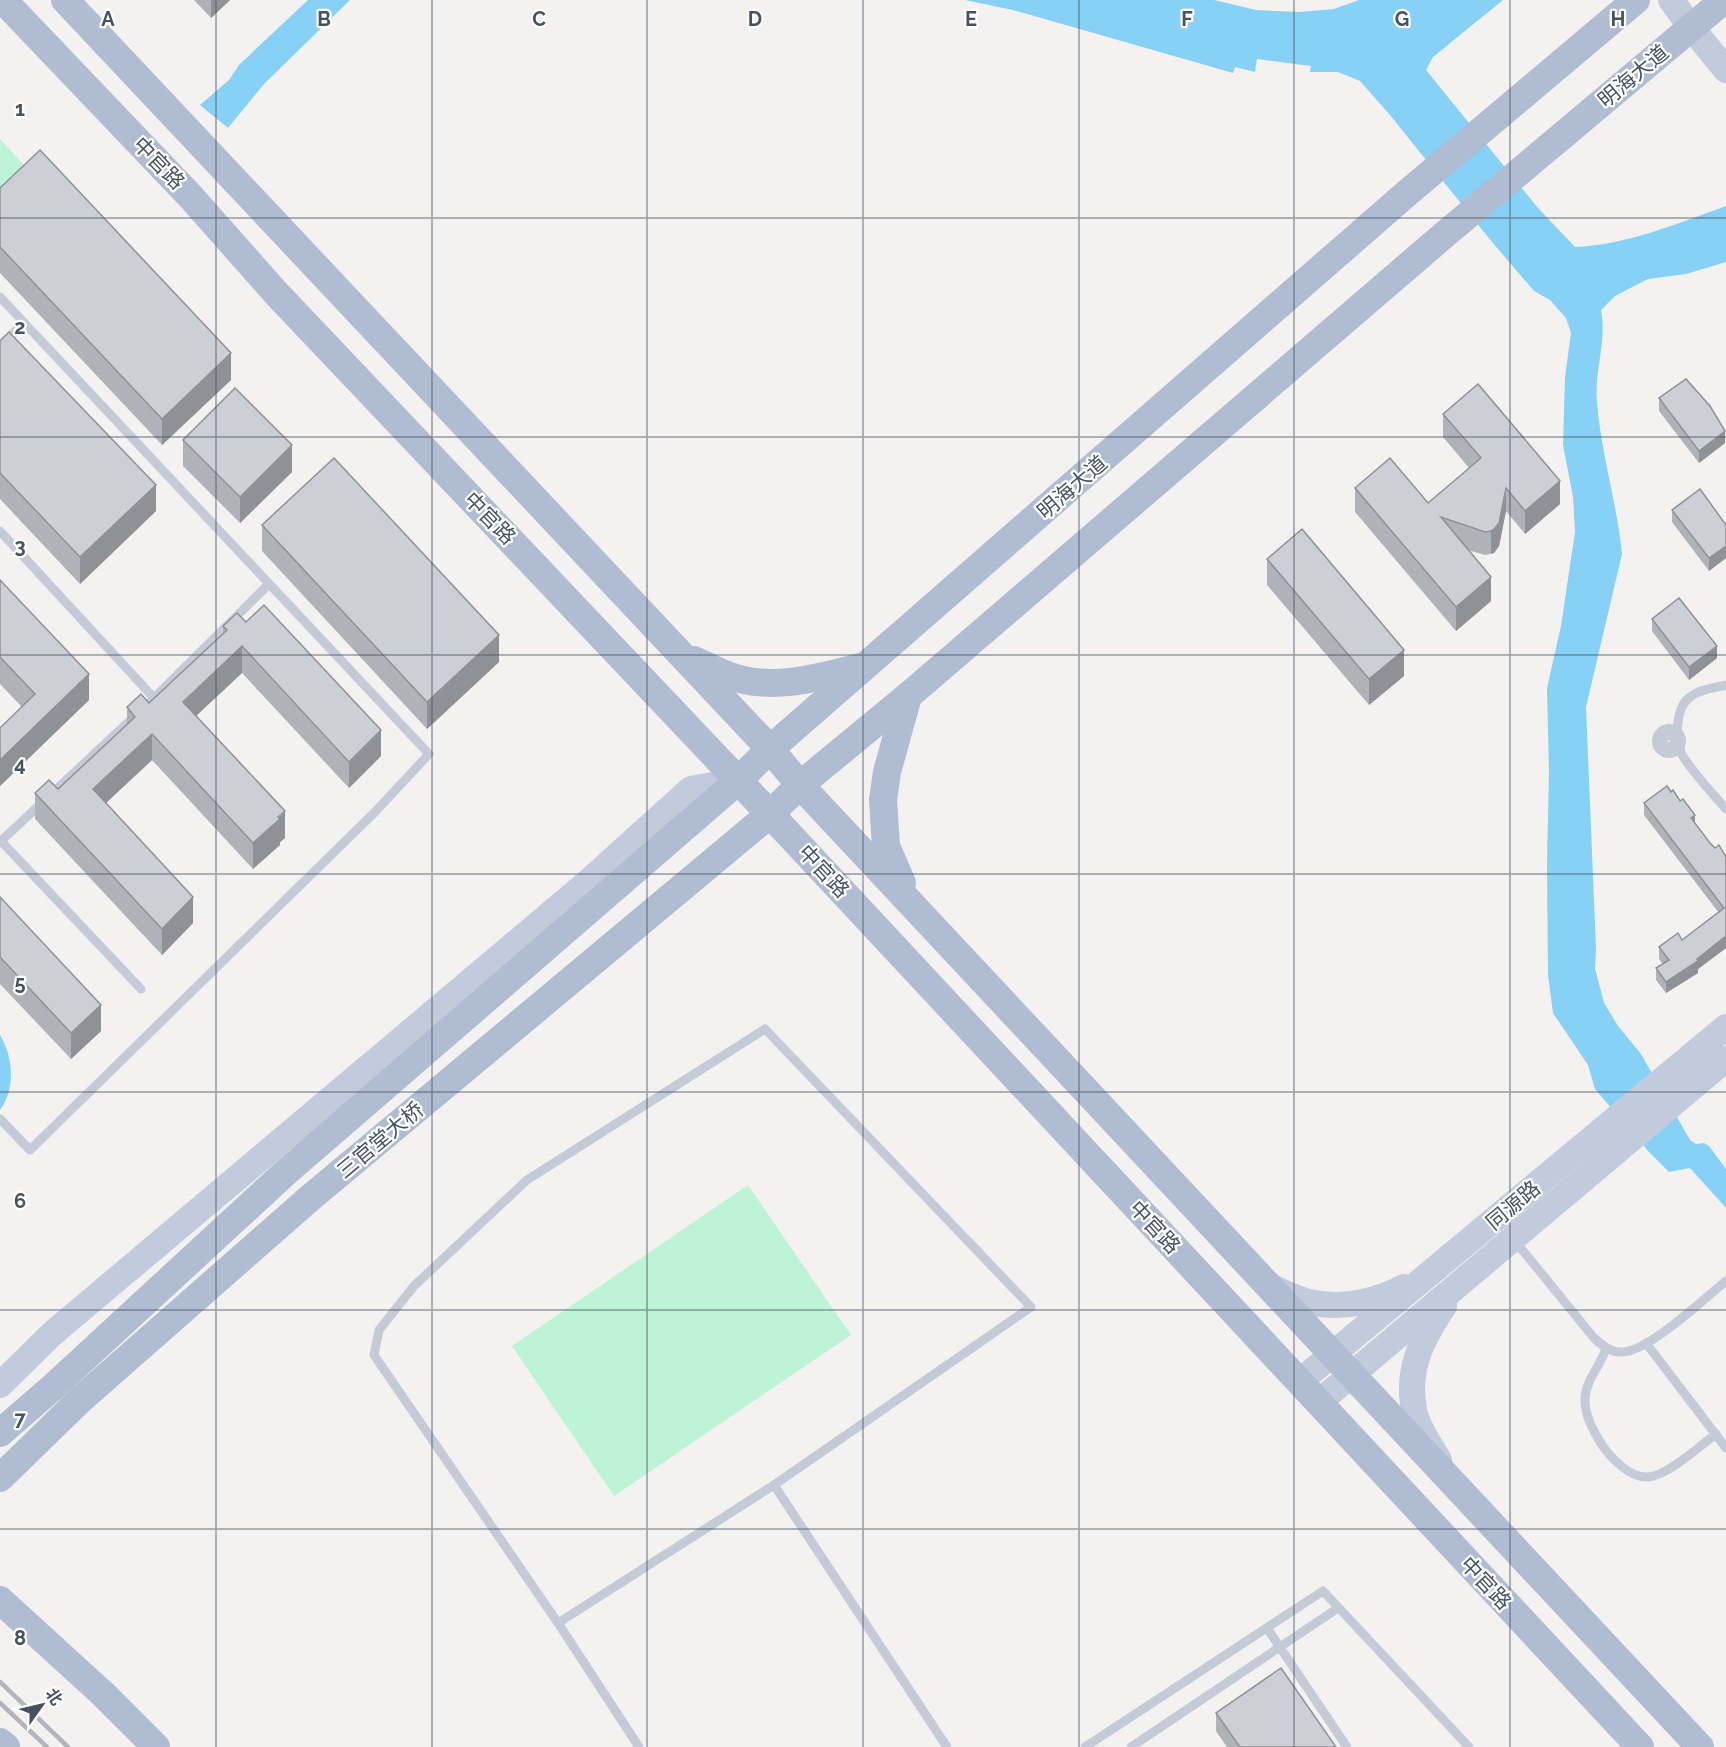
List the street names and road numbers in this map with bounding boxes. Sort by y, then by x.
street label: 明海大道 [1593,39,1673,113]
street label: 中官路 [128,132,190,194]
street label: 明海大道 [1032,450,1112,524]
street label: 中官路 [459,487,521,549]
street label: 中官路 [793,839,855,903]
street label: 三官堂大桥 [332,1097,428,1183]
street label: 同源路 [1481,1175,1545,1235]
street label: 中官路 [1124,1195,1186,1259]
street label: 中官路 [1455,1551,1517,1615]

